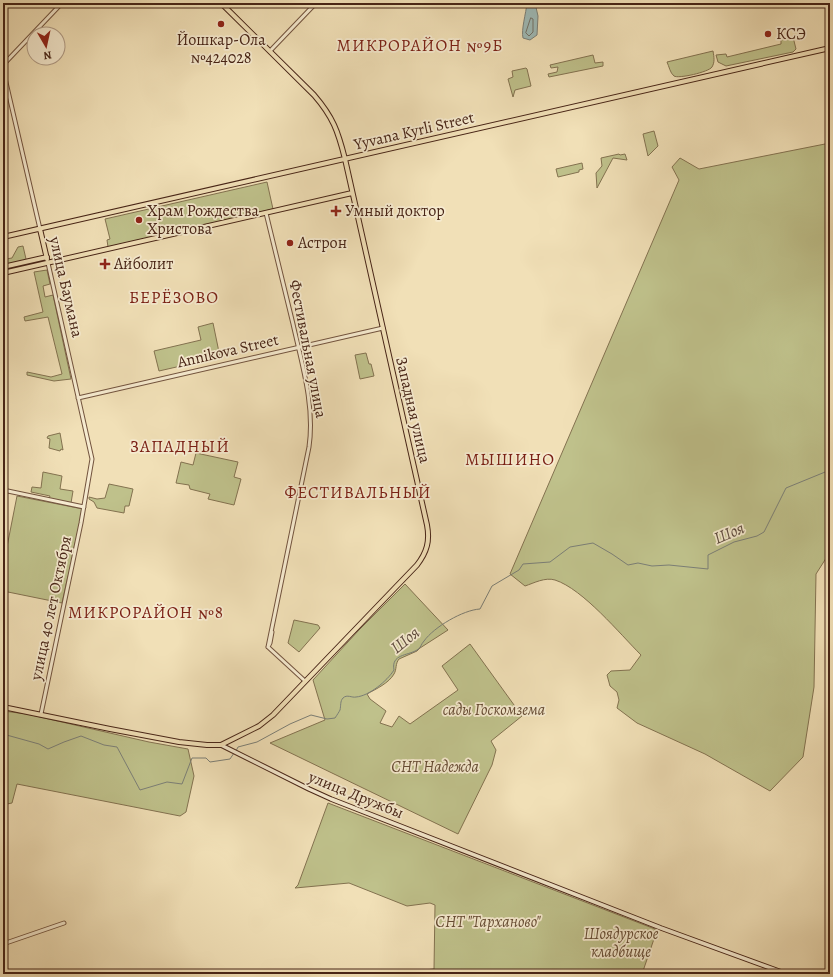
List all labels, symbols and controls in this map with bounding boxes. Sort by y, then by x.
marker: Йошкар-Ола №424028 [216,19,226,29]
place label: КСЭ [776,23,806,45]
north arrow [26,26,66,66]
place label: Йошкар-Ола №424028 [176,29,266,69]
marker: КСЭ [763,29,773,39]
district label: МИКРОРАЙОН №9Б [337,34,503,57]
text: N [42,47,53,63]
street label: Yyvana Kyrli Street [351,106,476,156]
place label: Храм Рождества Христова [147,200,260,240]
place label: Умный доктор [345,200,445,222]
marker: Умный доктор [330,205,342,217]
marker: Храм Рождества Христова [134,215,144,225]
place label: Астрон [297,232,347,254]
street label: улица Баумана [44,234,88,340]
marker: Астрон [285,238,295,248]
place label: Айболит [113,253,173,275]
marker: Айболит [99,258,111,270]
street label: Фестивальная улица [284,278,332,421]
district label: БЕРЁЗОВО [129,286,219,309]
street label: Annikova Street [174,329,281,374]
street label: Западная улица [390,355,436,466]
district label: ЗАПАДНЫЙ [130,435,230,458]
district label: МЫШИНО [465,448,555,471]
district label: ФЕСТИВАЛЬНЫЙ [284,481,432,504]
water label: Шоя [710,516,748,550]
street label: улица 40 лет Октября [25,534,77,683]
district label: МИКРОРАЙОН №8 [68,601,224,624]
water label: Шоя [386,621,425,659]
park label: сады Госкомзема [443,699,545,721]
park label: СНТ Надежда [391,756,479,778]
street label: улица Дружбы [304,766,407,824]
park label: СНТ "Тарханово" [435,911,541,933]
park label: Шоядурское кладбище [583,923,659,963]

